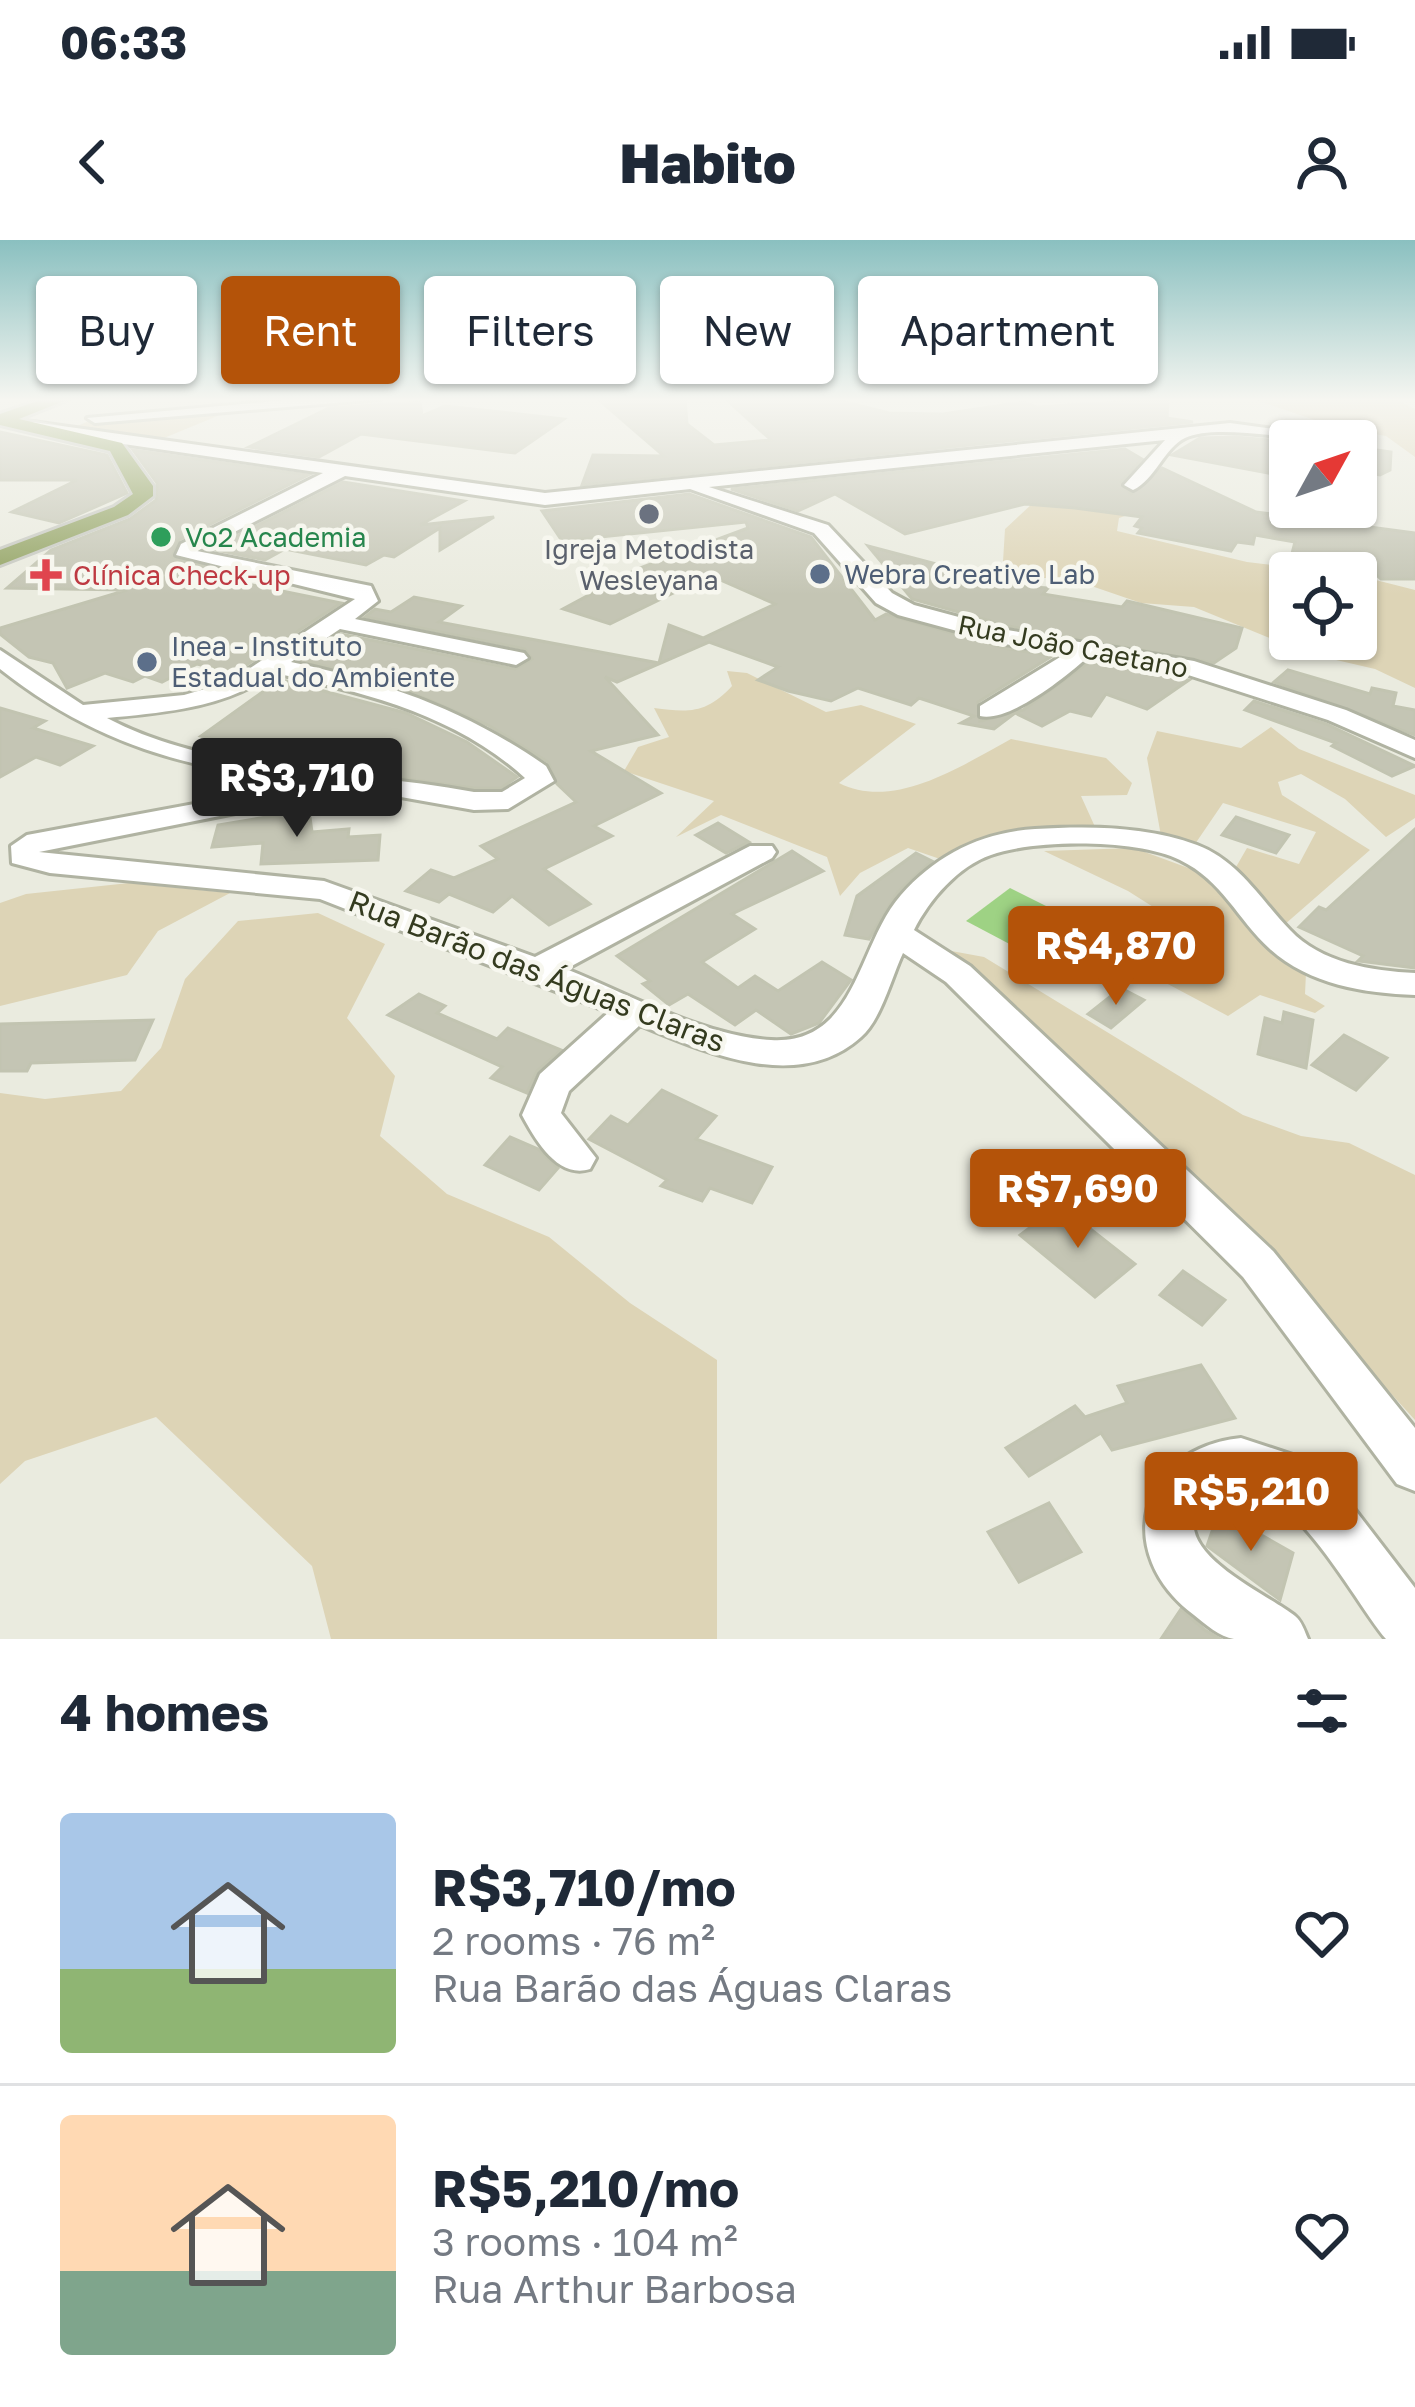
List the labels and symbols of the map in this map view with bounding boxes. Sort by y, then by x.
north arrow [1269,420,1377,528]
marker: Igreja Metodista Wesleyana [636,501,662,527]
place label: Vo2 Academia [185,521,367,553]
marker: Vo2 Academia [148,524,174,550]
place label: Igreja Metodista Wesleyana [544,533,754,596]
place label: Webra Creative Lab [844,558,1095,590]
marker: Clínica Check-up [30,559,62,591]
place label: Clínica Check-up [73,559,291,591]
marker: Webra Creative Lab [807,561,833,587]
street label: Rua João Caetano [955,608,1191,684]
place label: Inea - Instituto Estadual do Ambiente [171,630,455,693]
marker: Inea - Instituto Estadual do Ambiente [134,649,160,675]
pin: R$3,710 [186,738,408,840]
street label: Rua Barão das Águas Claras [344,883,730,1059]
pin: R$4,870 [1005,906,1227,1008]
pin: R$7,690 [967,1149,1189,1251]
pin: R$5,210 [1140,1452,1362,1554]

